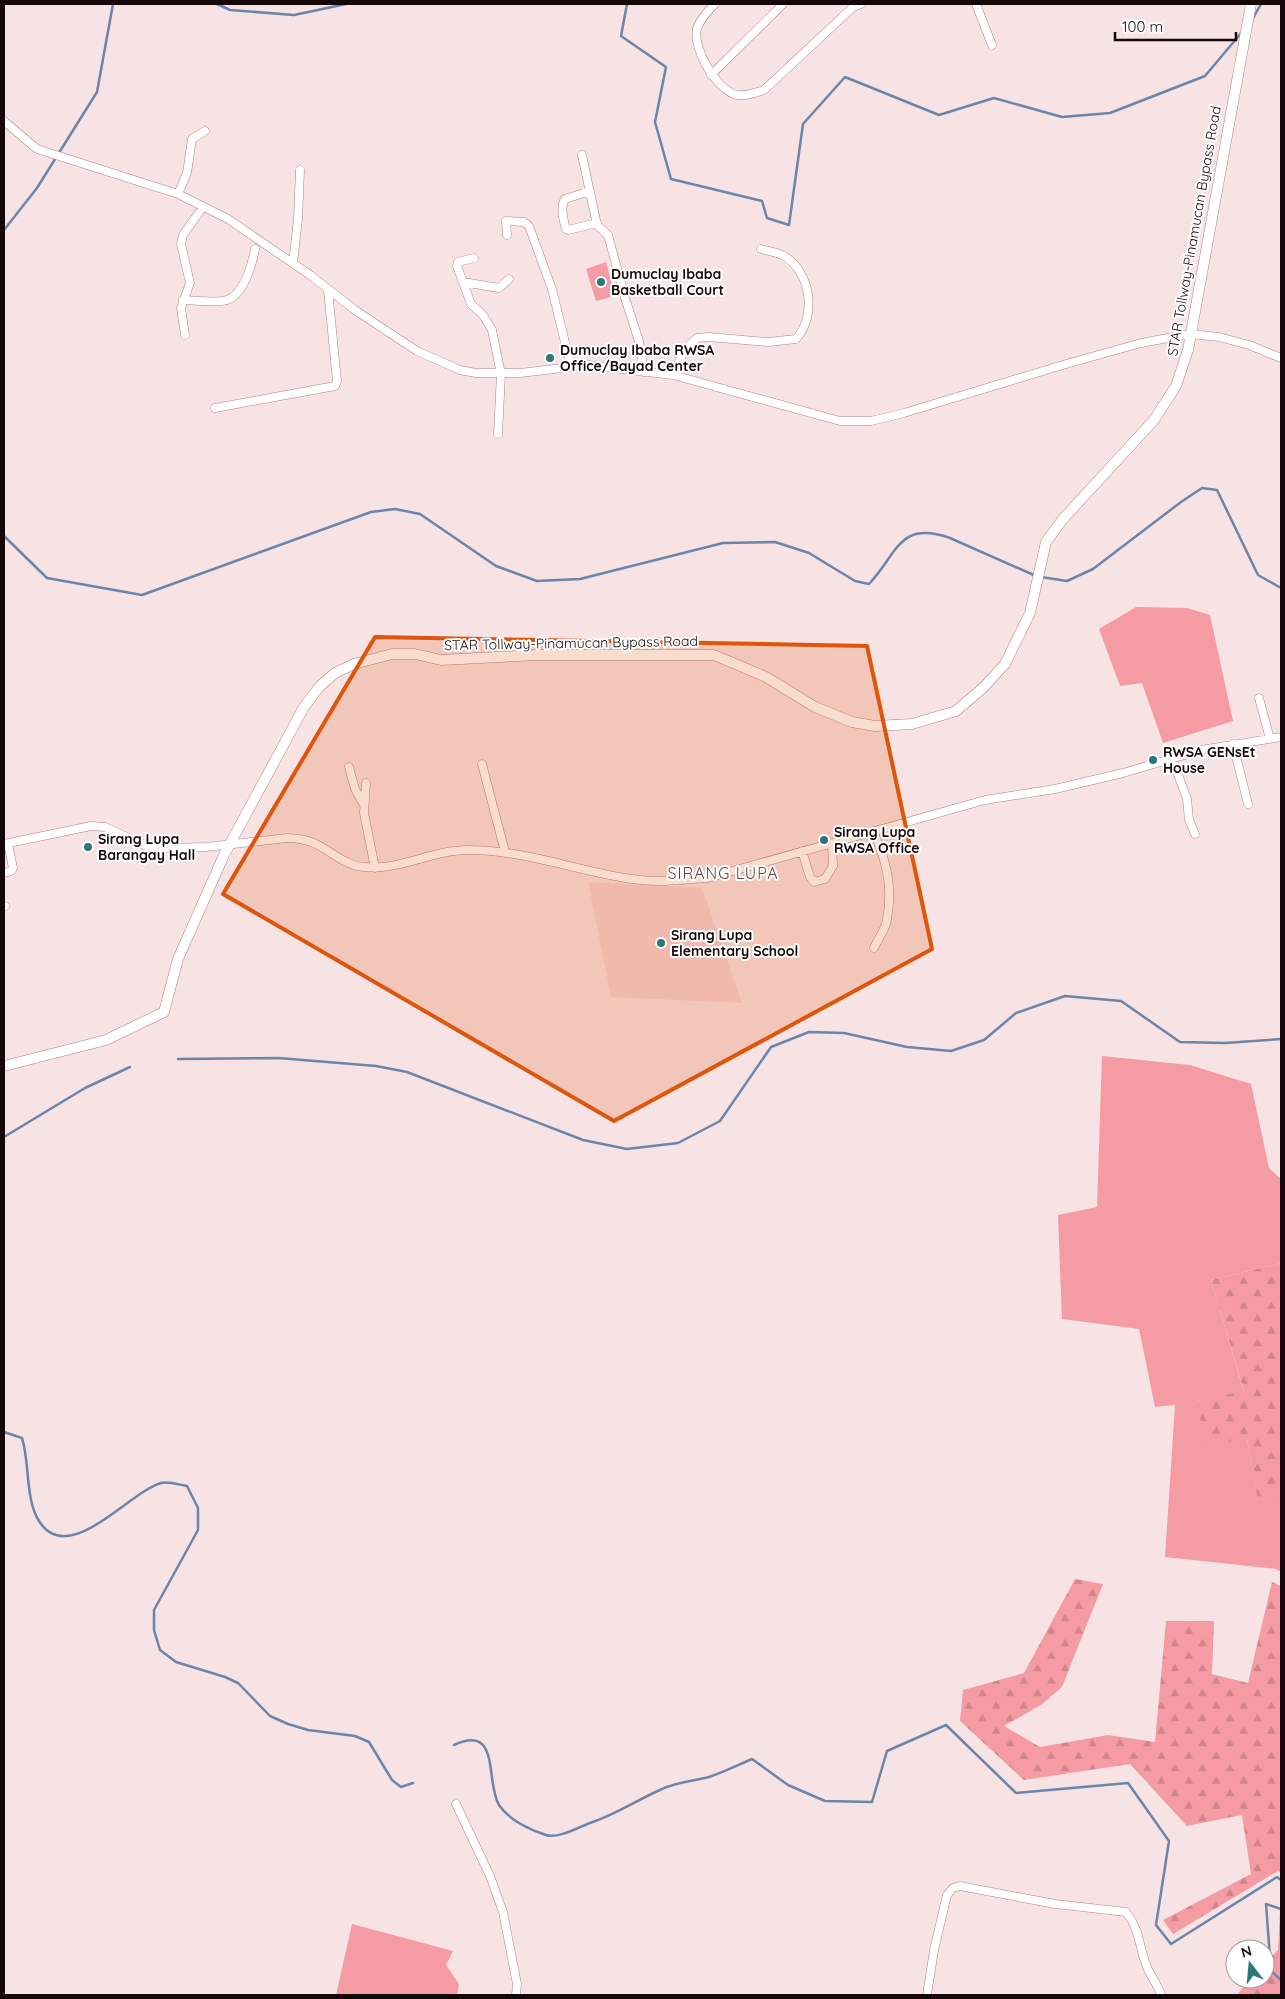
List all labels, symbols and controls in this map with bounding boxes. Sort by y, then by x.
scale bar [1115,10,1236,42]
text: 100 m [1122,17,1163,36]
street label: STAR Tollway-Pinamucan Bypass Road [1163,104,1225,358]
place label: Dumuclay Ibaba Basketball Court [611,265,724,299]
marker: Dumuclay Ibaba Basketball Court [595,276,607,288]
place label: Dumuclay Ibaba RWSA Office/Bayad Center [560,341,714,375]
marker: Dumuclay Ibaba RWSA Office/Bayad Center [544,352,556,364]
street label: STAR Tollway-Pinamucan Bypass Road [444,632,698,654]
place label: RWSA GENsEt House [1163,743,1256,777]
marker: RWSA GENsEt House [1147,754,1159,766]
place label: Sirang Lupa RWSA Office [834,823,920,857]
place label: Sirang Lupa Barangay Hall [98,830,195,864]
marker: Sirang Lupa RWSA Office [818,834,830,846]
marker: Sirang Lupa Barangay Hall [82,841,94,853]
district label: SIRANG LUPA [667,863,779,883]
place label: Sirang Lupa Elementary School [671,926,798,960]
marker: Sirang Lupa Elementary School [655,937,667,949]
north arrow [1225,1939,1275,1989]
text: N [1239,1941,1254,1962]

